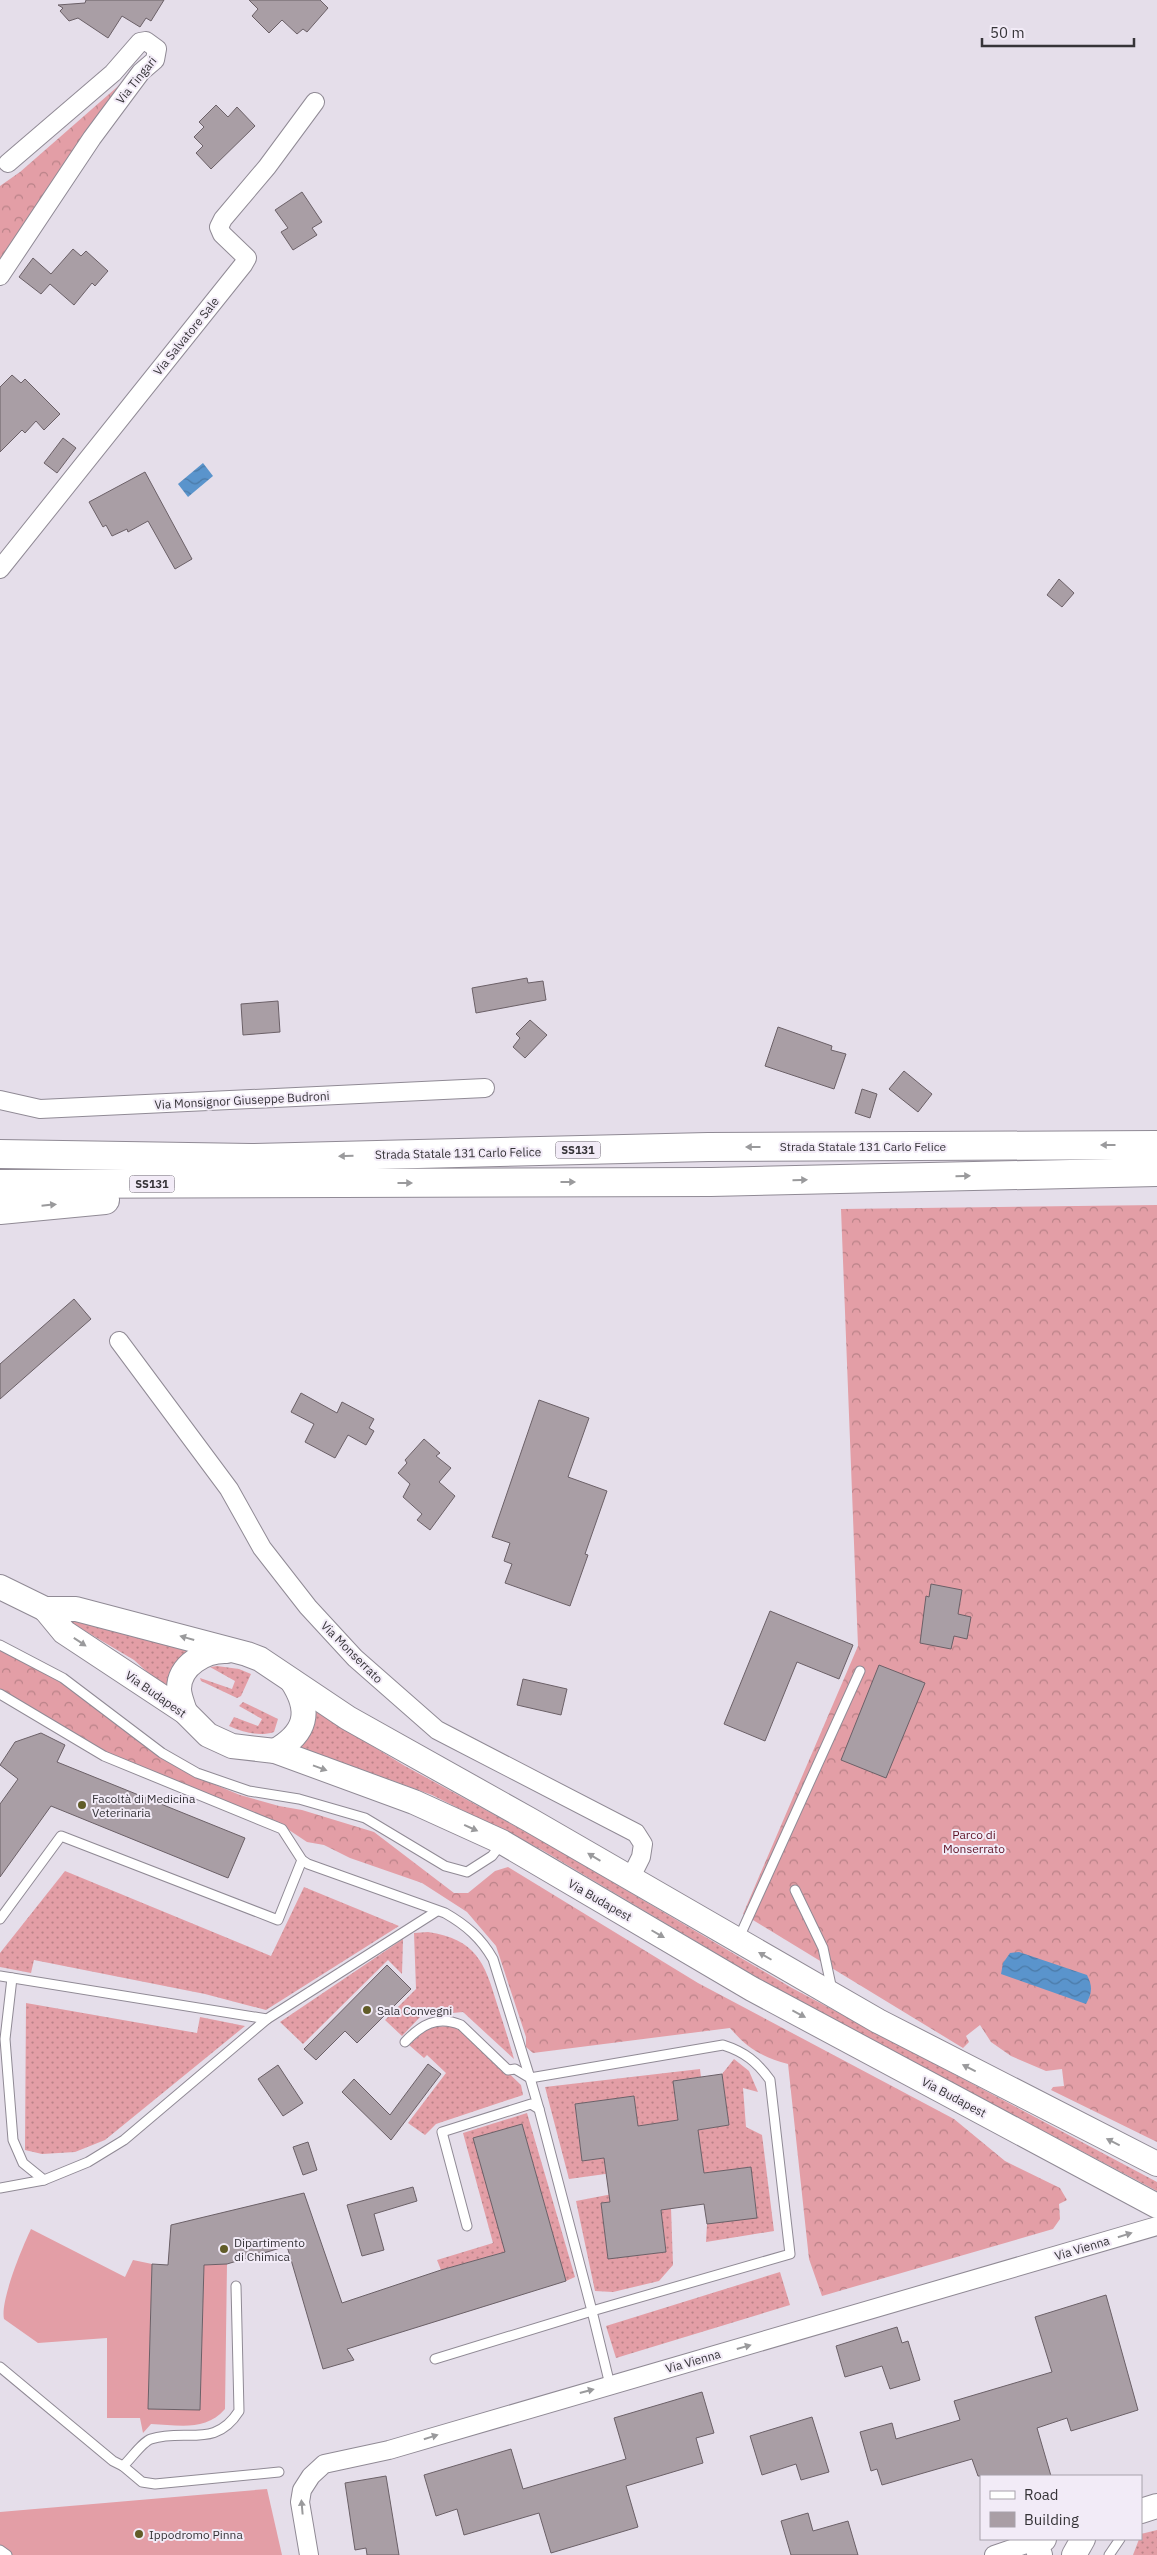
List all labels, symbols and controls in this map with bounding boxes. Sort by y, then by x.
scale bar [982,15,1134,47]
text: 50 m [990,23,1025,42]
street label: Via Tingari [112,53,160,107]
street label: Via Salvatore Sale [150,294,222,378]
street label: Via Monsignor Giuseppe Budroni [154,1088,330,1112]
street label: Strada Statale 131 Carlo Felice [780,1139,947,1154]
one-way arrow [1100,1141,1116,1149]
road number: SS131 [556,1142,600,1158]
one-way arrow [745,1143,761,1151]
street label: Strada Statale 131 Carlo Felice [375,1144,542,1162]
one-way arrow [338,1152,354,1160]
one-way arrow [955,1172,971,1180]
road number: SS131 [130,1176,174,1192]
one-way arrow [792,1176,808,1184]
one-way arrow [560,1178,576,1186]
one-way arrow [397,1179,413,1187]
one-way arrow [41,1201,57,1209]
street label: Via Monserrato [318,1618,386,1686]
one-way arrow [180,1634,195,1642]
one-way arrow [73,1638,87,1647]
street label: Via Budapest [123,1667,189,1721]
one-way arrow [313,1765,328,1772]
place label: Facoltà di Medicina Veterinaria [92,1791,196,1820]
marker: Facoltà di Medicina Veterinaria [76,1799,88,1811]
one-way arrow [464,1824,478,1832]
park label: Parco di Monserrato [943,1827,1005,1856]
one-way arrow [587,1853,601,1862]
street label: Via Budapest [565,1876,635,1924]
one-way arrow [652,1929,665,1938]
one-way arrow [758,1952,773,1960]
place label: Sala Convegni [377,2003,452,2018]
marker: Sala Convegni [361,2004,373,2016]
one-way arrow [792,2010,807,2018]
one-way arrow [962,2064,976,2072]
street label: Via Budapest [919,2074,989,2120]
one-way arrow [1106,2138,1120,2146]
one-way arrow [1118,2230,1133,2238]
street label: Via Vienna [1053,2232,1112,2263]
place label: Dipartimento di Chimica [234,2235,305,2264]
marker: Dipartimento di Chimica [218,2243,230,2255]
one-way arrow [736,2342,751,2350]
street label: Via Vienna [664,2346,723,2376]
one-way arrow [580,2387,595,2395]
one-way arrow [424,2433,439,2441]
legend [980,2475,1142,2540]
text: Road [1024,2485,1059,2504]
one-way arrow [297,2498,305,2514]
text: Building [1024,2510,1079,2529]
place label: Ippodromo Pinna [149,2527,243,2542]
marker: Ippodromo Pinna [133,2528,145,2540]

